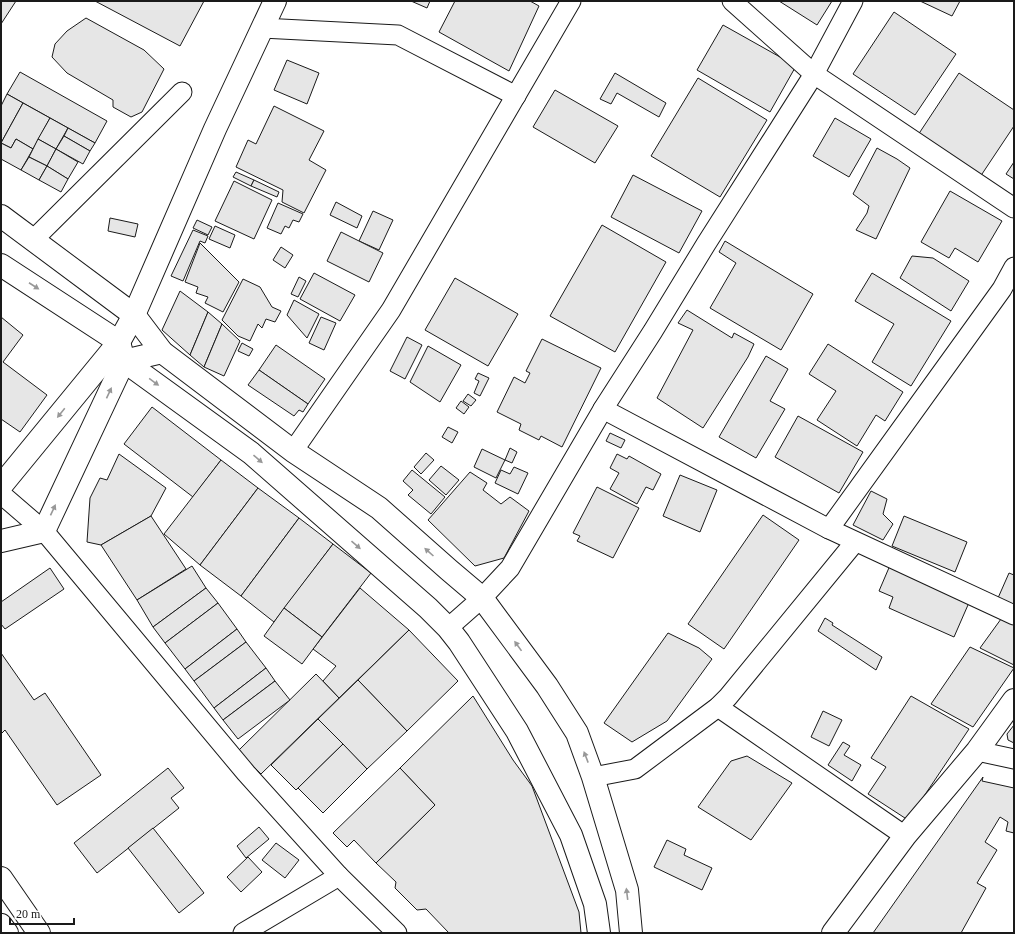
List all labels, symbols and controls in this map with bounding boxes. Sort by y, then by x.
one-way arrow [29,282,39,290]
one-way arrow [148,378,159,386]
one-way arrow [106,387,112,398]
one-way arrow [56,408,65,419]
one-way arrow [253,455,263,464]
one-way arrow [50,504,56,516]
one-way arrow [351,540,361,550]
one-way arrow [424,548,434,557]
one-way arrow [514,641,522,651]
one-way arrow [582,750,588,762]
one-way arrow [624,888,630,900]
scale bar [10,900,74,926]
text: 20 m [16,907,41,921]

